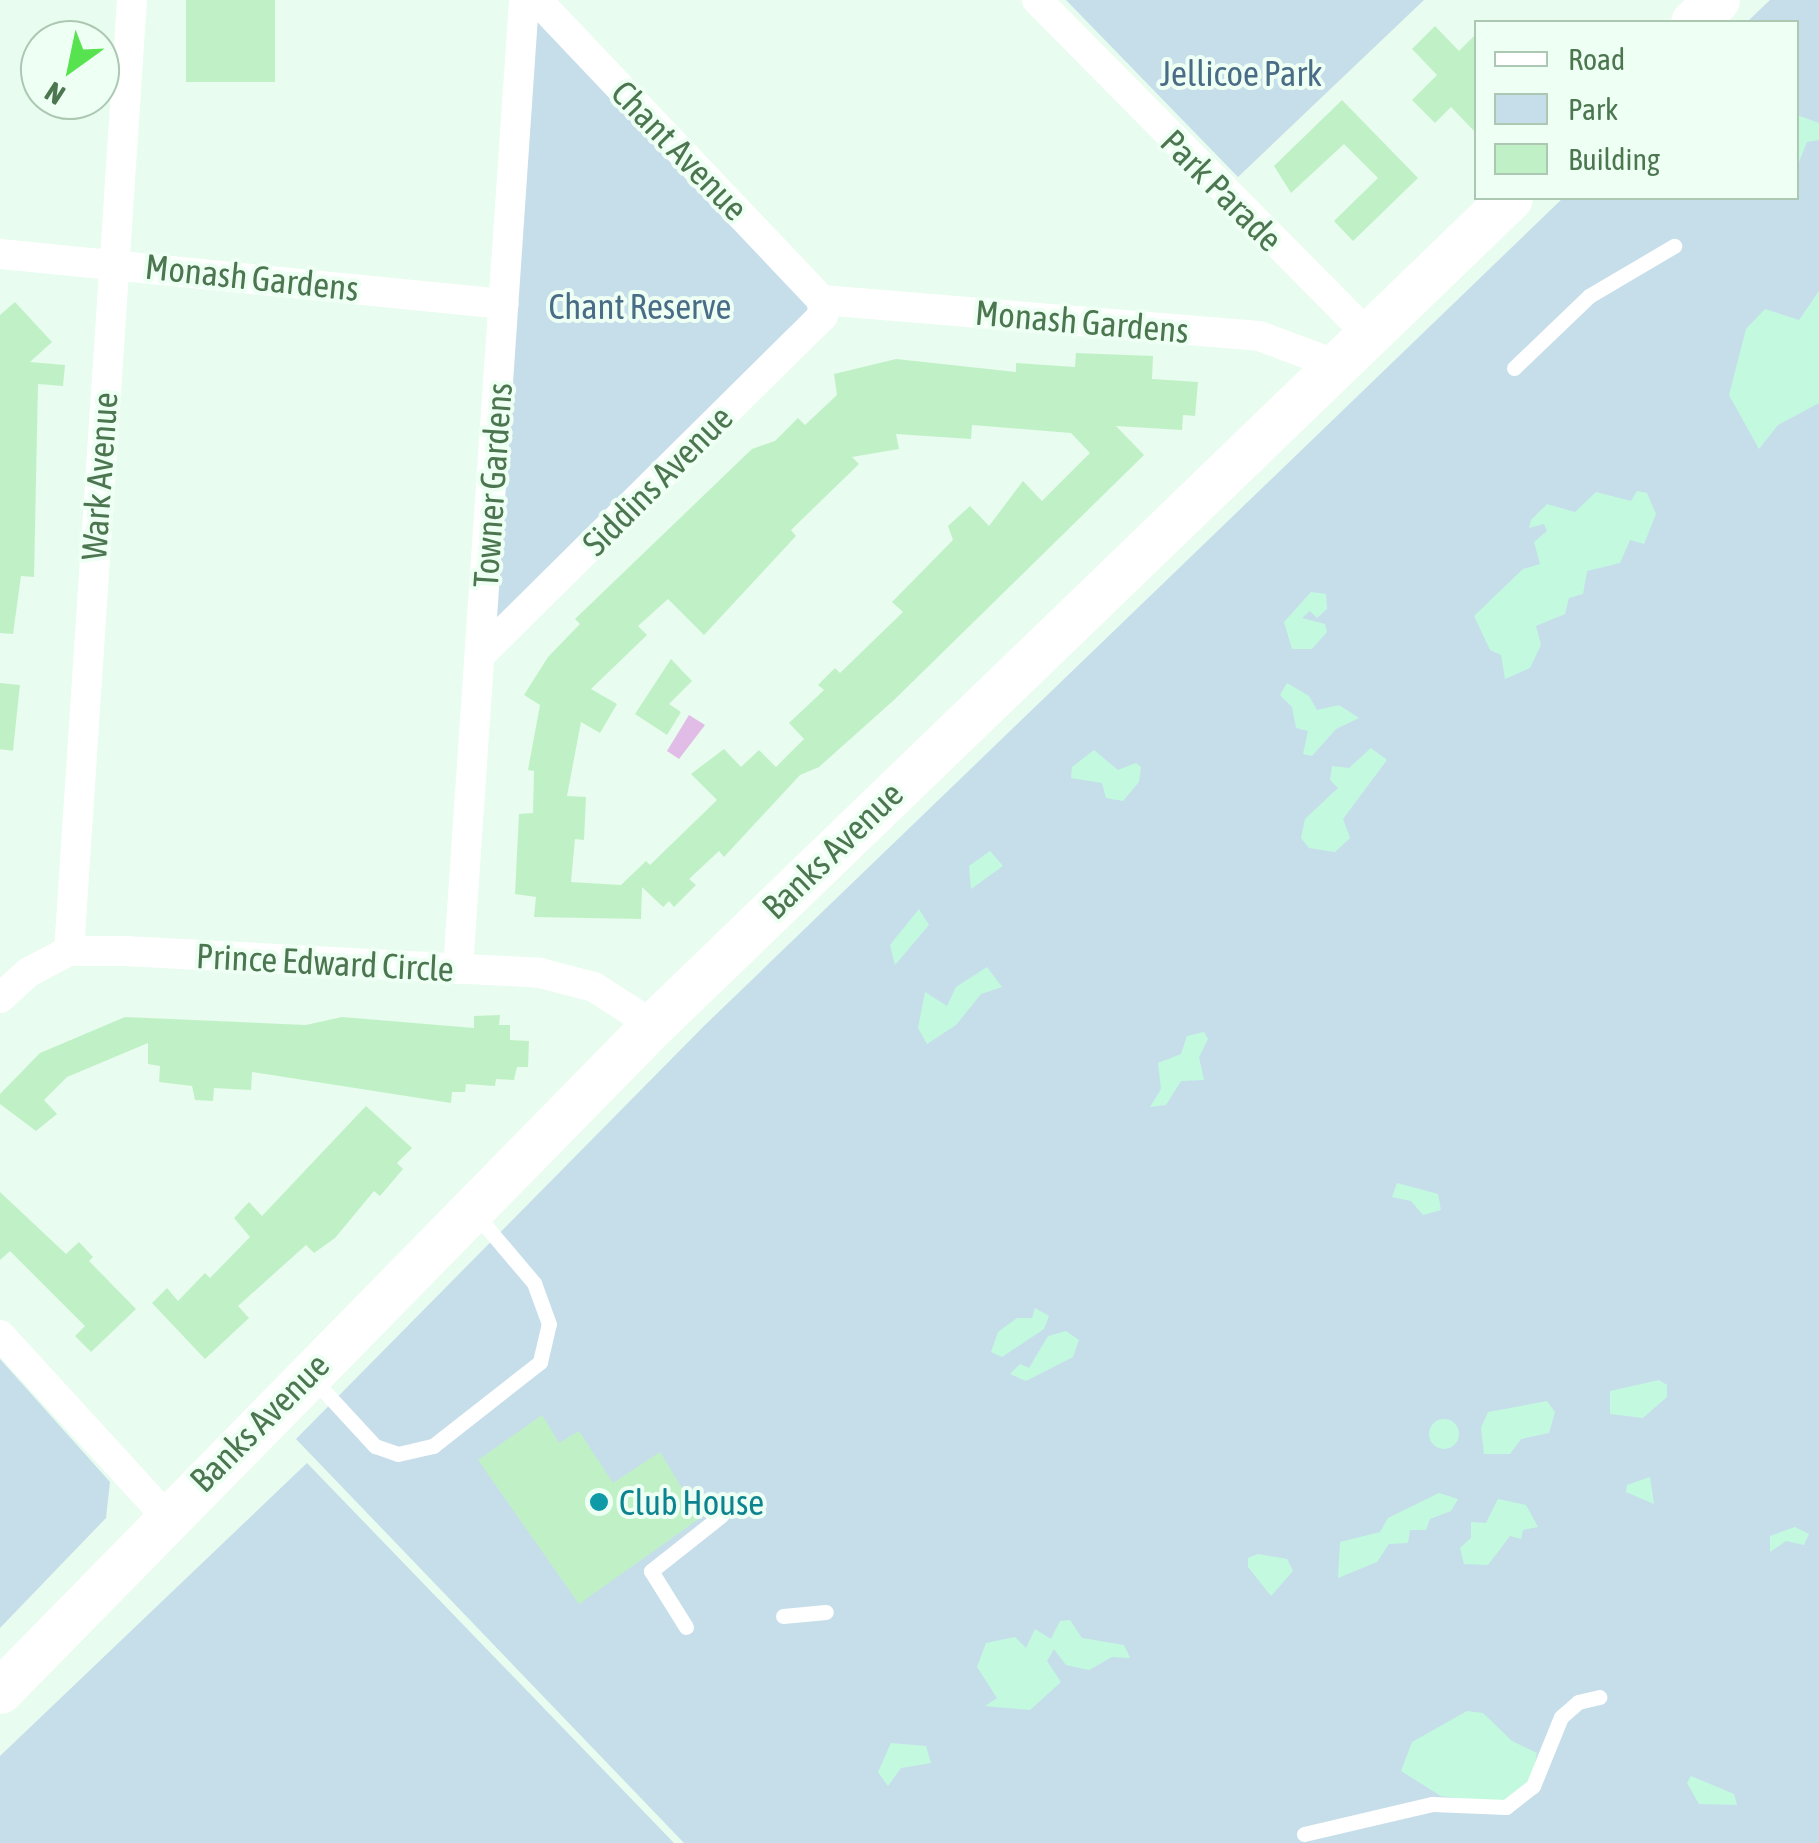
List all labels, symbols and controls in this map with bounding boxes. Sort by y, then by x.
north arrow [20,20,120,120]
legend [1474,20,1799,200]
text: Road [1568,42,1625,76]
park label: Jellicoe Park [1160,52,1322,94]
street label: Chant Avenue [603,71,757,229]
text: N [39,76,70,111]
text: Park [1568,92,1618,126]
street label: Park Parade [1153,121,1291,259]
text: Building [1568,142,1660,176]
street label: Monash Gardens [143,245,361,309]
park label: Chant Reserve [549,285,731,327]
street label: Monash Gardens [973,291,1191,351]
street label: Towner Gardens [464,381,520,589]
street label: Wark Avenue [72,391,126,561]
street label: Siddins Avenue [573,396,741,564]
street label: Banks Avenue [753,773,911,927]
street label: Prince Edward Circle [195,934,455,990]
street label: Banks Avenue [181,1344,337,1500]
place label: Club House [619,1481,764,1523]
marker: Club House [588,1491,610,1513]

